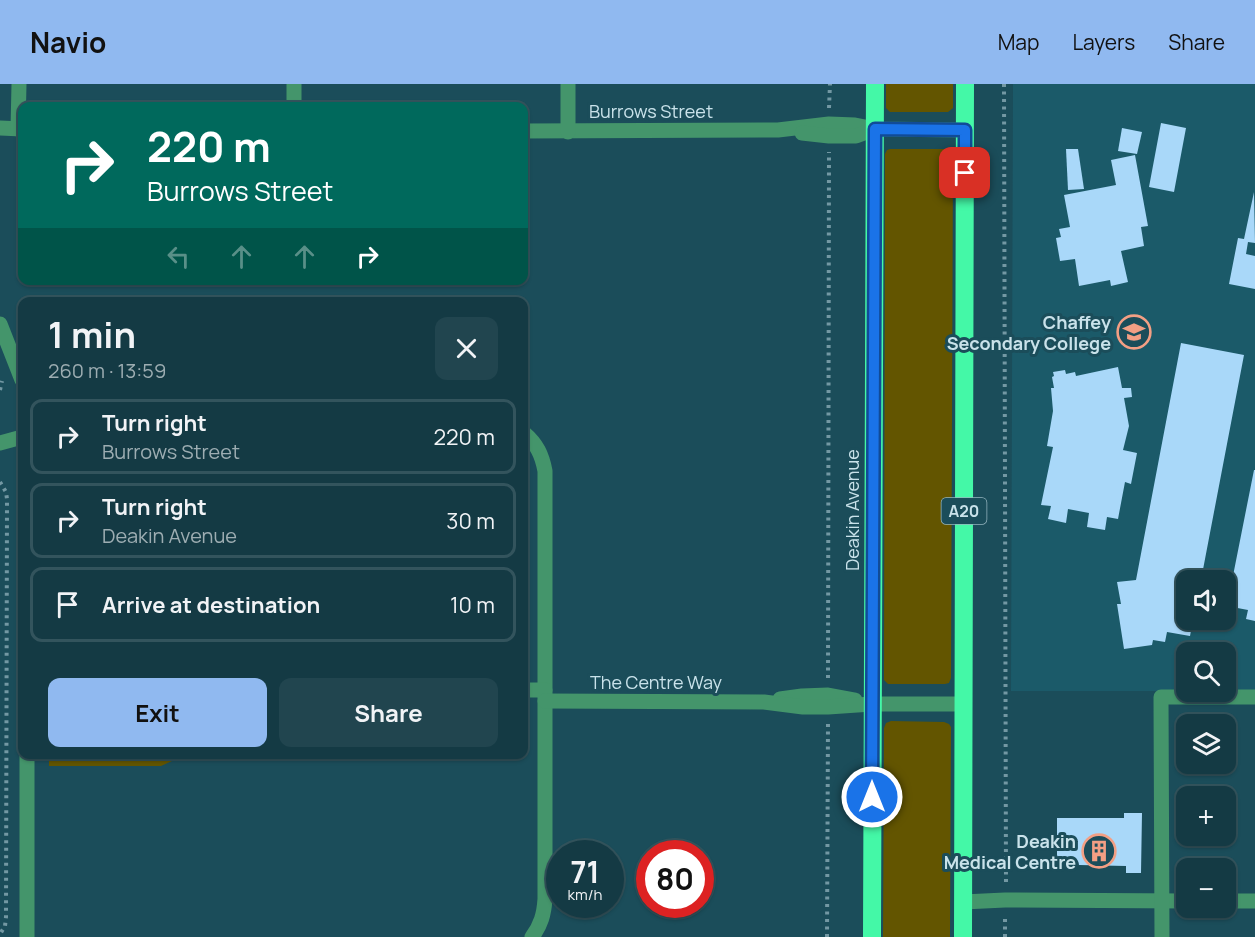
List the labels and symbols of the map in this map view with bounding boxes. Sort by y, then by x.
street label: Burrows Street [589,99,713,123]
pin [939,147,990,198]
place label: Chaffey Secondary College [947,310,1111,355]
school or university icon: Chaffey Secondary College [1116,314,1152,350]
street label: Deakin Avenue [840,449,864,571]
road number: A20 [942,498,986,524]
street label: The Centre Way [590,670,722,694]
position arrow [840,765,904,829]
place label: Deakin Medical Centre [944,829,1076,874]
building icon: Deakin Medical Centre [1081,833,1117,869]
speed limit sign: 80 [636,840,714,918]

